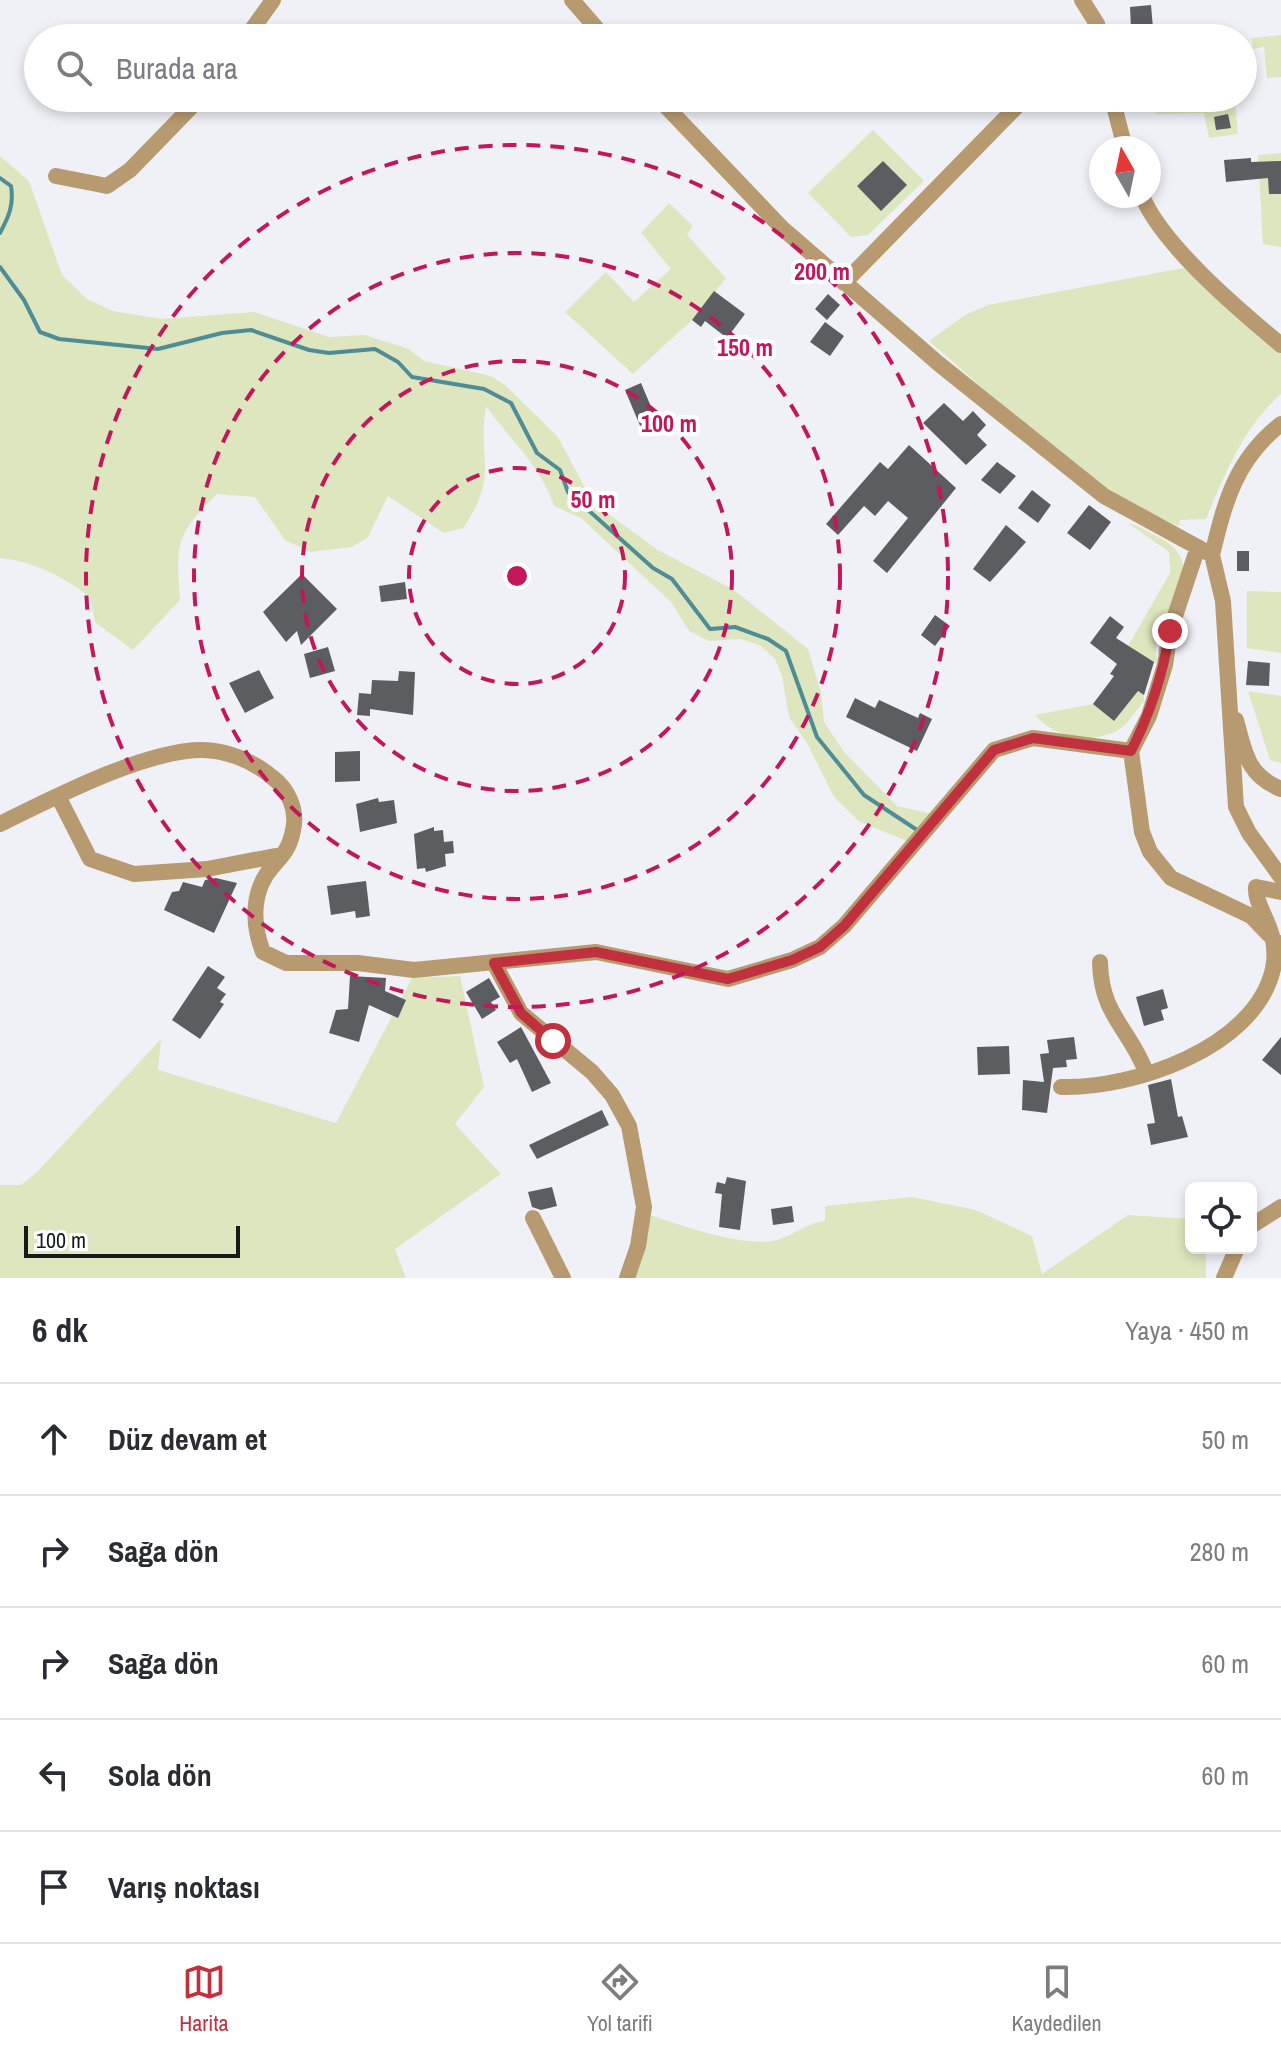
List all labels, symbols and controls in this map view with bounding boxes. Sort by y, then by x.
search box [24,24,1257,112]
icon: search [52,46,96,90]
text: Burada ara [116,48,238,88]
north arrow [1089,136,1161,208]
text: 200 m [794,255,850,287]
text: 150 m [717,331,773,363]
text: 100 m [641,407,697,439]
text: 50 m [571,483,615,515]
centre of rings [503,562,531,590]
route end [1152,613,1188,649]
route start [535,1023,571,1059]
map controls [1185,1182,1257,1254]
button: locate [1185,1182,1257,1254]
scale bar [24,1222,240,1258]
text: 100 m [36,1225,86,1255]
text: 6 dk [32,1307,88,1353]
text: Yaya · 450 m [1125,1313,1249,1348]
icon: ahead [32,1417,76,1461]
text: Düz devam et [108,1419,267,1459]
text: 50 m [1202,1422,1249,1457]
icon: right [32,1529,76,1573]
text: Sağa dön [108,1531,219,1571]
text: 280 m [1190,1534,1249,1569]
icon: right [32,1641,76,1685]
text: Sağa dön [108,1643,219,1683]
text: 60 m [1202,1646,1249,1681]
icon: left [32,1753,76,1797]
text: Sola dön [108,1755,212,1795]
text: 60 m [1202,1758,1249,1793]
icon: arrive [32,1865,76,1909]
text: Varış noktası [108,1867,260,1907]
tab: Harita [179,1960,228,2038]
tab: Yol tarifi [587,1960,653,2038]
tab: Kaydedilen [1011,1960,1102,2038]

